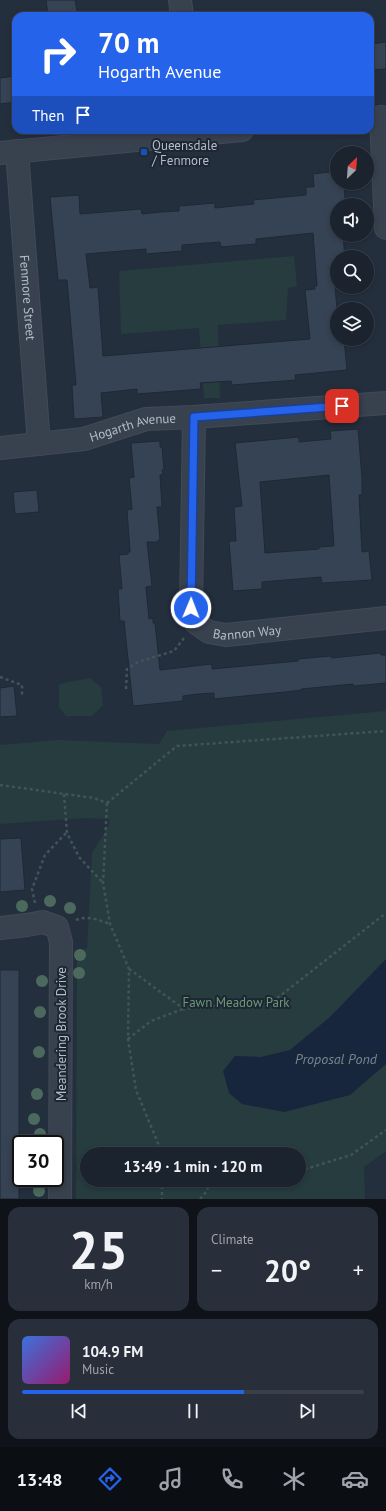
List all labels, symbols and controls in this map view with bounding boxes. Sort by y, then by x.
text: 70 m [98,24,159,61]
icon: right [32,28,84,80]
text: Hogarth Avenue [98,60,221,83]
icon: arrive [72,104,94,126]
text: Then [32,106,64,125]
place label: Queensdale / Fenmore [151,137,217,169]
north arrow [330,146,374,190]
map controls [330,146,374,346]
marker: Queensdale / Fenmore [139,147,149,157]
button: sound [330,198,374,242]
button: search [330,250,374,294]
street label: Fenmore Street [16,254,40,342]
button: layers [330,302,374,346]
pin [325,389,359,423]
icon: arrive [331,395,353,417]
street label: Hogarth Avenue [87,409,176,445]
position arrow [170,587,212,629]
street label: Bannon Way [212,621,282,644]
street label: Meandering Brook Drive [53,967,70,1101]
park label: Fawn Meadow Park [182,994,290,1011]
water label: Proposal Pond [295,1050,378,1068]
speed limit sign: 30 [12,1135,64,1187]
text: 13:49 · 1 min · 120 m [124,1157,262,1176]
text: 25 [69,1216,128,1283]
text: Climate [211,1231,254,1248]
text: 20° [264,1251,311,1290]
text: − [211,1256,222,1284]
text: + [353,1256,364,1284]
text: km/h [84,1276,113,1293]
text: 104.9 FM [82,1342,143,1361]
text: Music [82,1361,114,1378]
icon: previous [68,1400,90,1422]
icon: pause [182,1400,204,1422]
icon: next [296,1400,318,1422]
icon: directions [96,1465,124,1493]
icon: music [157,1465,185,1493]
icon: phone [218,1465,246,1493]
icon: climate [280,1465,308,1493]
icon: car [341,1465,369,1493]
text: 13:48 [17,1468,62,1491]

